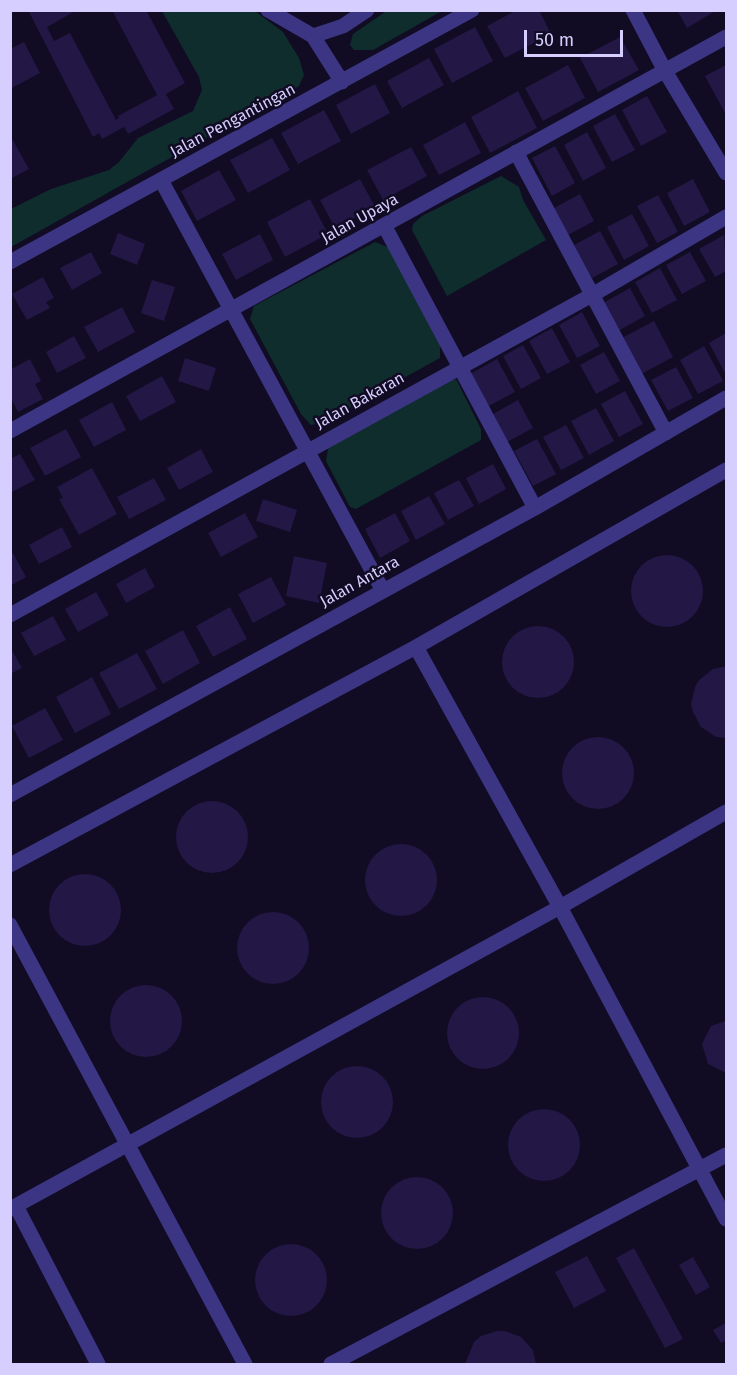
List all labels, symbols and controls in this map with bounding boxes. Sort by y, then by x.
scale bar [527,18,626,56]
text: 50 m [535,29,574,51]
street label: Jalan Pengantingan [167,80,299,162]
street label: Jalan Upaya [318,190,402,248]
street label: Jalan Bakaran [312,369,408,433]
street label: Jalan Antara [317,552,403,612]

